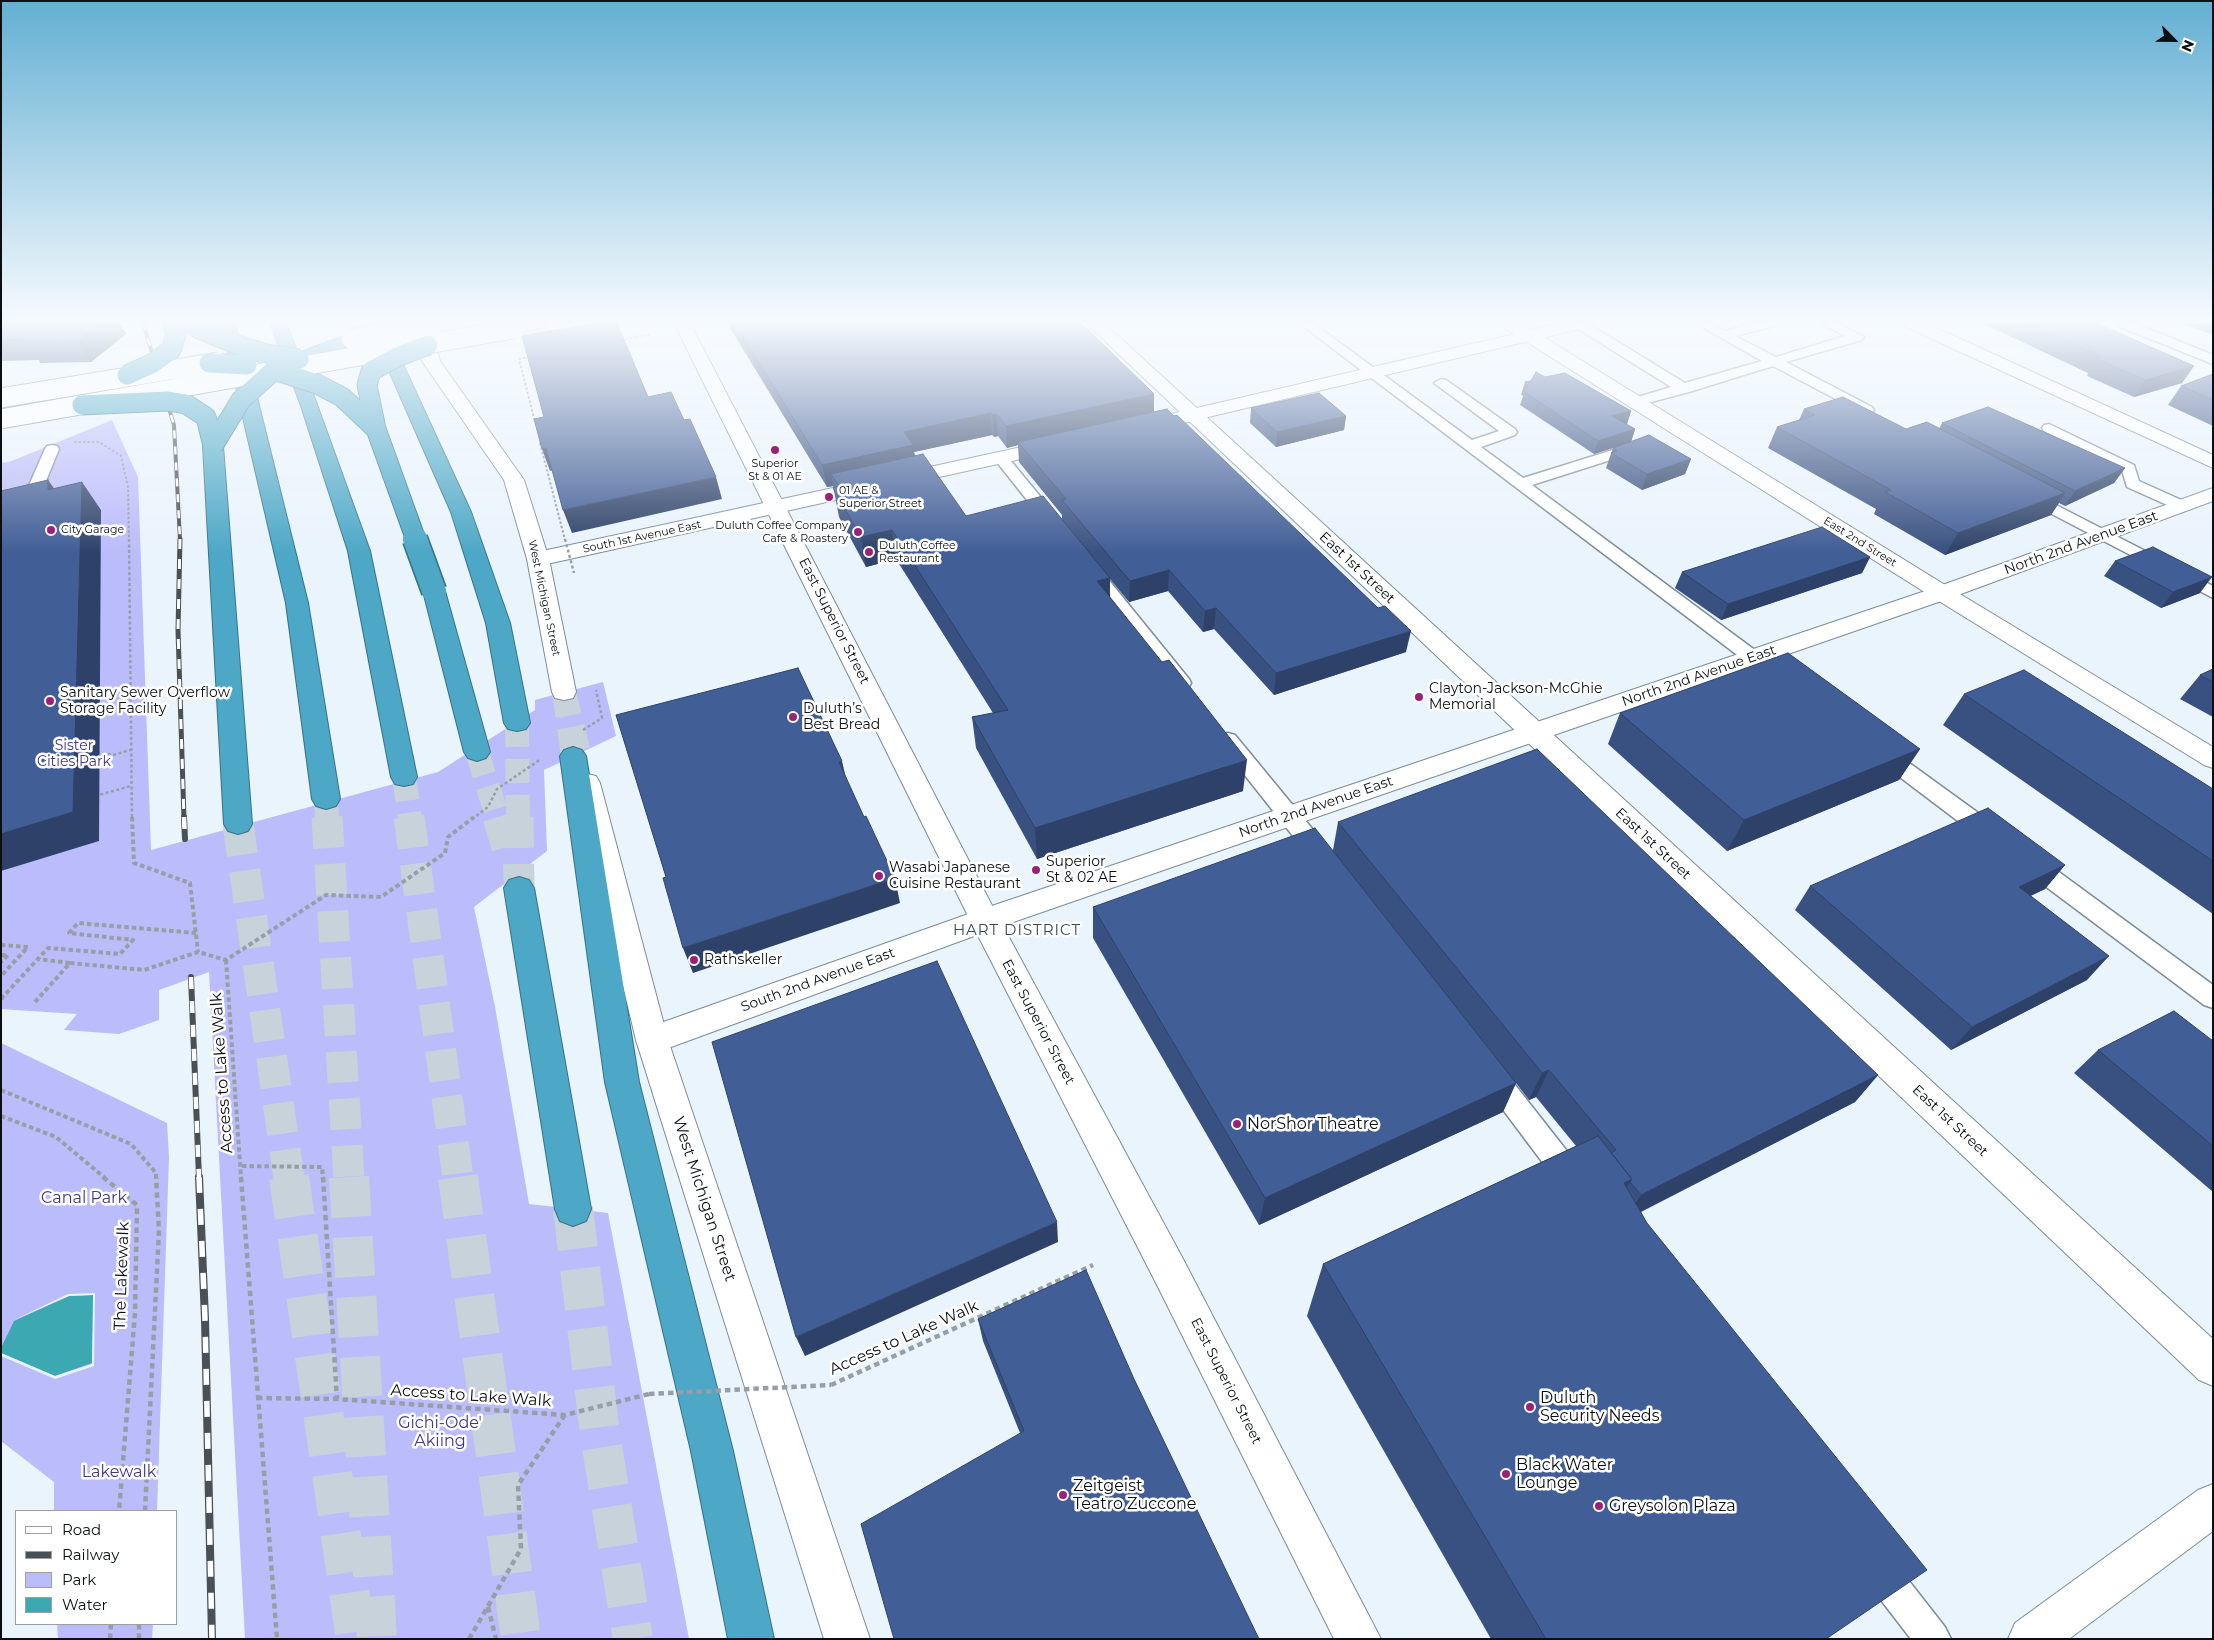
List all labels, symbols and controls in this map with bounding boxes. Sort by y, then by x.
north arrow [2149,15,2199,65]
text: N [2177,37,2198,55]
marker: Superior St & 01 AE [769,444,781,456]
place label: Superior St & 01 AE [748,457,802,483]
place label: 01 AE & Superior Street [839,484,922,510]
marker: 01 AE & Superior Street [823,491,835,503]
street label: North 2nd Avenue East [2002,507,2160,579]
street label: East 2nd Street [1821,514,1899,570]
street label: South 1st Avenue East [582,518,702,556]
place label: Duluth Coffee Company Cafe & Roastery [715,519,848,545]
place label: City Garage [61,523,124,537]
marker: City Garage [45,524,57,536]
marker: Duluth Coffee Company Cafe & Roastery [852,526,864,538]
street label: East 1st Street [1316,529,1398,607]
street label: West Michigan Street [525,539,563,657]
place label: Duluth Coffee Restaurant [879,539,956,565]
marker: Duluth Coffee Restaurant [863,546,875,558]
street label: East Superior Street [795,555,873,687]
street label: North 2nd Avenue East [1620,642,1778,710]
place label: Clayton-Jackson-McGhie Memorial [1429,681,1602,714]
place label: Sanitary Sewer Overflow Storage Facility [60,685,230,718]
marker: Clayton-Jackson-McGhie Memorial [1413,691,1425,703]
marker: Sanitary Sewer Overflow Storage Facility [44,695,56,707]
place label: Duluth’s Best Bread [803,701,880,734]
marker: Duluth’s Best Bread [787,711,799,723]
park label: Sister Cities Park [37,738,111,770]
street label: North 2nd Avenue East [1237,773,1395,841]
street label: East 1st Street [1612,805,1694,883]
place label: Superior St & 02 AE [1046,854,1117,886]
place label: Wasabi Japanese Cuisine Restaurant [889,860,1021,892]
marker: Superior St & 02 AE [1030,864,1042,876]
marker: Wasabi Japanese Cuisine Restaurant [873,870,885,882]
district label: HART DISTRICT [951,922,1083,940]
street label: South 2nd Avenue East [739,944,897,1016]
place label: Rathskeller [704,952,782,968]
marker: Rathskeller [688,954,700,966]
street label: East Superior Street [998,957,1078,1087]
street label: Access to Lake Walk [207,992,237,1154]
street label: East 1st Street [1909,1082,1991,1160]
street label: West Michigan Street [668,1114,740,1284]
place label: NorShor Theatre [1247,1114,1379,1134]
marker: NorShor Theatre [1231,1118,1243,1130]
park label: Canal Park [41,1188,127,1208]
street label: The Lakewalk [111,1221,133,1331]
street label: Access to Lake Walk [826,1296,982,1380]
street label: East Superior Street [1187,1315,1265,1447]
street label: Access to Lake Walk [390,1381,552,1411]
place label: Duluth Security Needs [1540,1388,1660,1426]
marker: Duluth Security Needs [1524,1401,1536,1413]
park label: Gichi-Ode' Akiing [398,1413,482,1451]
place label: Black Water Lounge [1516,1455,1613,1493]
park label: Lakewalk [82,1462,156,1482]
marker: Black Water Lounge [1500,1468,1512,1480]
place label: Zeitgeist Teatro Zuccone [1073,1476,1196,1514]
marker: Zeitgeist Teatro Zuccone [1057,1489,1069,1501]
place label: Greysolon Plaza [1609,1496,1736,1516]
marker: Greysolon Plaza [1593,1500,1605,1512]
legend [15,1510,178,1625]
text: Road [62,1520,101,1539]
text: Railway [62,1545,119,1564]
text: Park [62,1570,96,1589]
text: Water [62,1595,108,1614]

